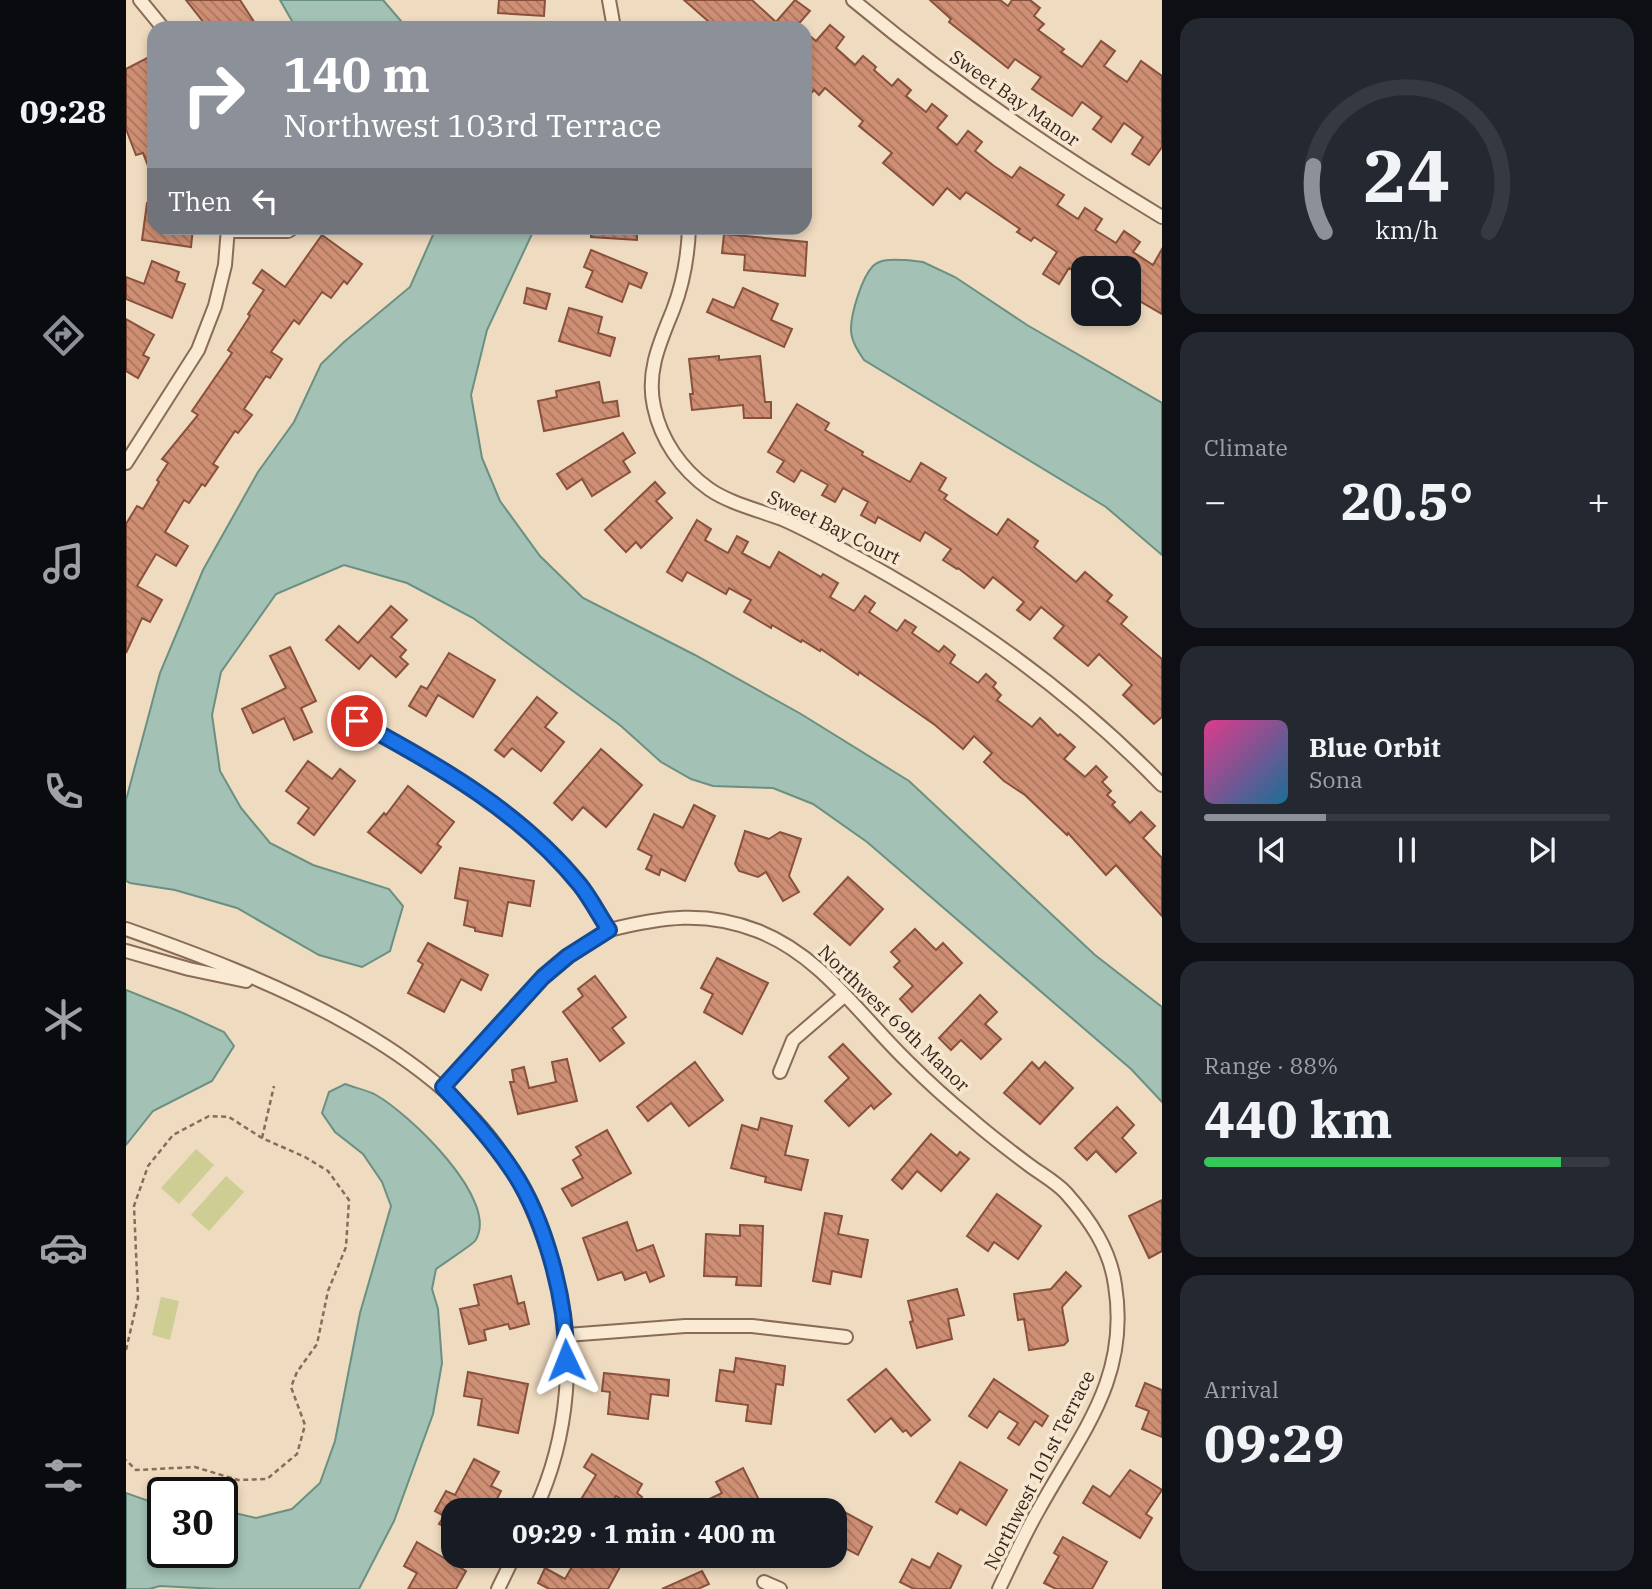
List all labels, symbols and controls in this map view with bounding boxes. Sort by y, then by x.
text: 140 m [283,42,430,105]
street label: Sweet Bay Manor [945,44,1085,152]
icon: right [168,49,259,140]
text: 09:28 [20,90,106,132]
text: Northwest 103rd Terrace [283,104,662,146]
text: 24 [1363,127,1451,222]
icon: left [246,182,284,220]
text: Then [168,184,232,218]
text: km/h [1375,213,1439,246]
map controls [1071,256,1141,326]
button: search [1071,256,1141,326]
icon: directions [39,311,88,360]
text: Climate [1204,432,1288,462]
text: 20.5° [1341,467,1473,534]
text: − [1204,476,1227,525]
text: + [1587,476,1610,525]
street label: Sweet Bay Court [764,485,905,570]
icon: music [39,539,88,588]
pin [327,691,387,751]
icon: arrive [338,702,376,740]
text: Blue Orbit [1309,730,1441,764]
text: Sona [1309,764,1363,794]
icon: phone [39,767,88,816]
icon: previous [1253,831,1291,869]
icon: pause [1388,831,1426,869]
icon: next [1523,831,1561,869]
street label: Northwest 69th Manor [813,939,975,1097]
icon: climate [39,995,88,1044]
text: Range · 88% [1204,1050,1338,1080]
text: 440 km [1204,1085,1393,1152]
icon: car [39,1223,88,1272]
position arrow [529,1323,603,1397]
street label: Northwest 101st Terrace [978,1366,1100,1574]
text: Arrival [1204,1374,1279,1404]
text: 09:29 [1204,1409,1345,1476]
icon: filters [39,1451,88,1500]
speed limit sign: 30 [147,1477,238,1568]
text: 09:29 · 1 min · 400 m [512,1516,776,1550]

